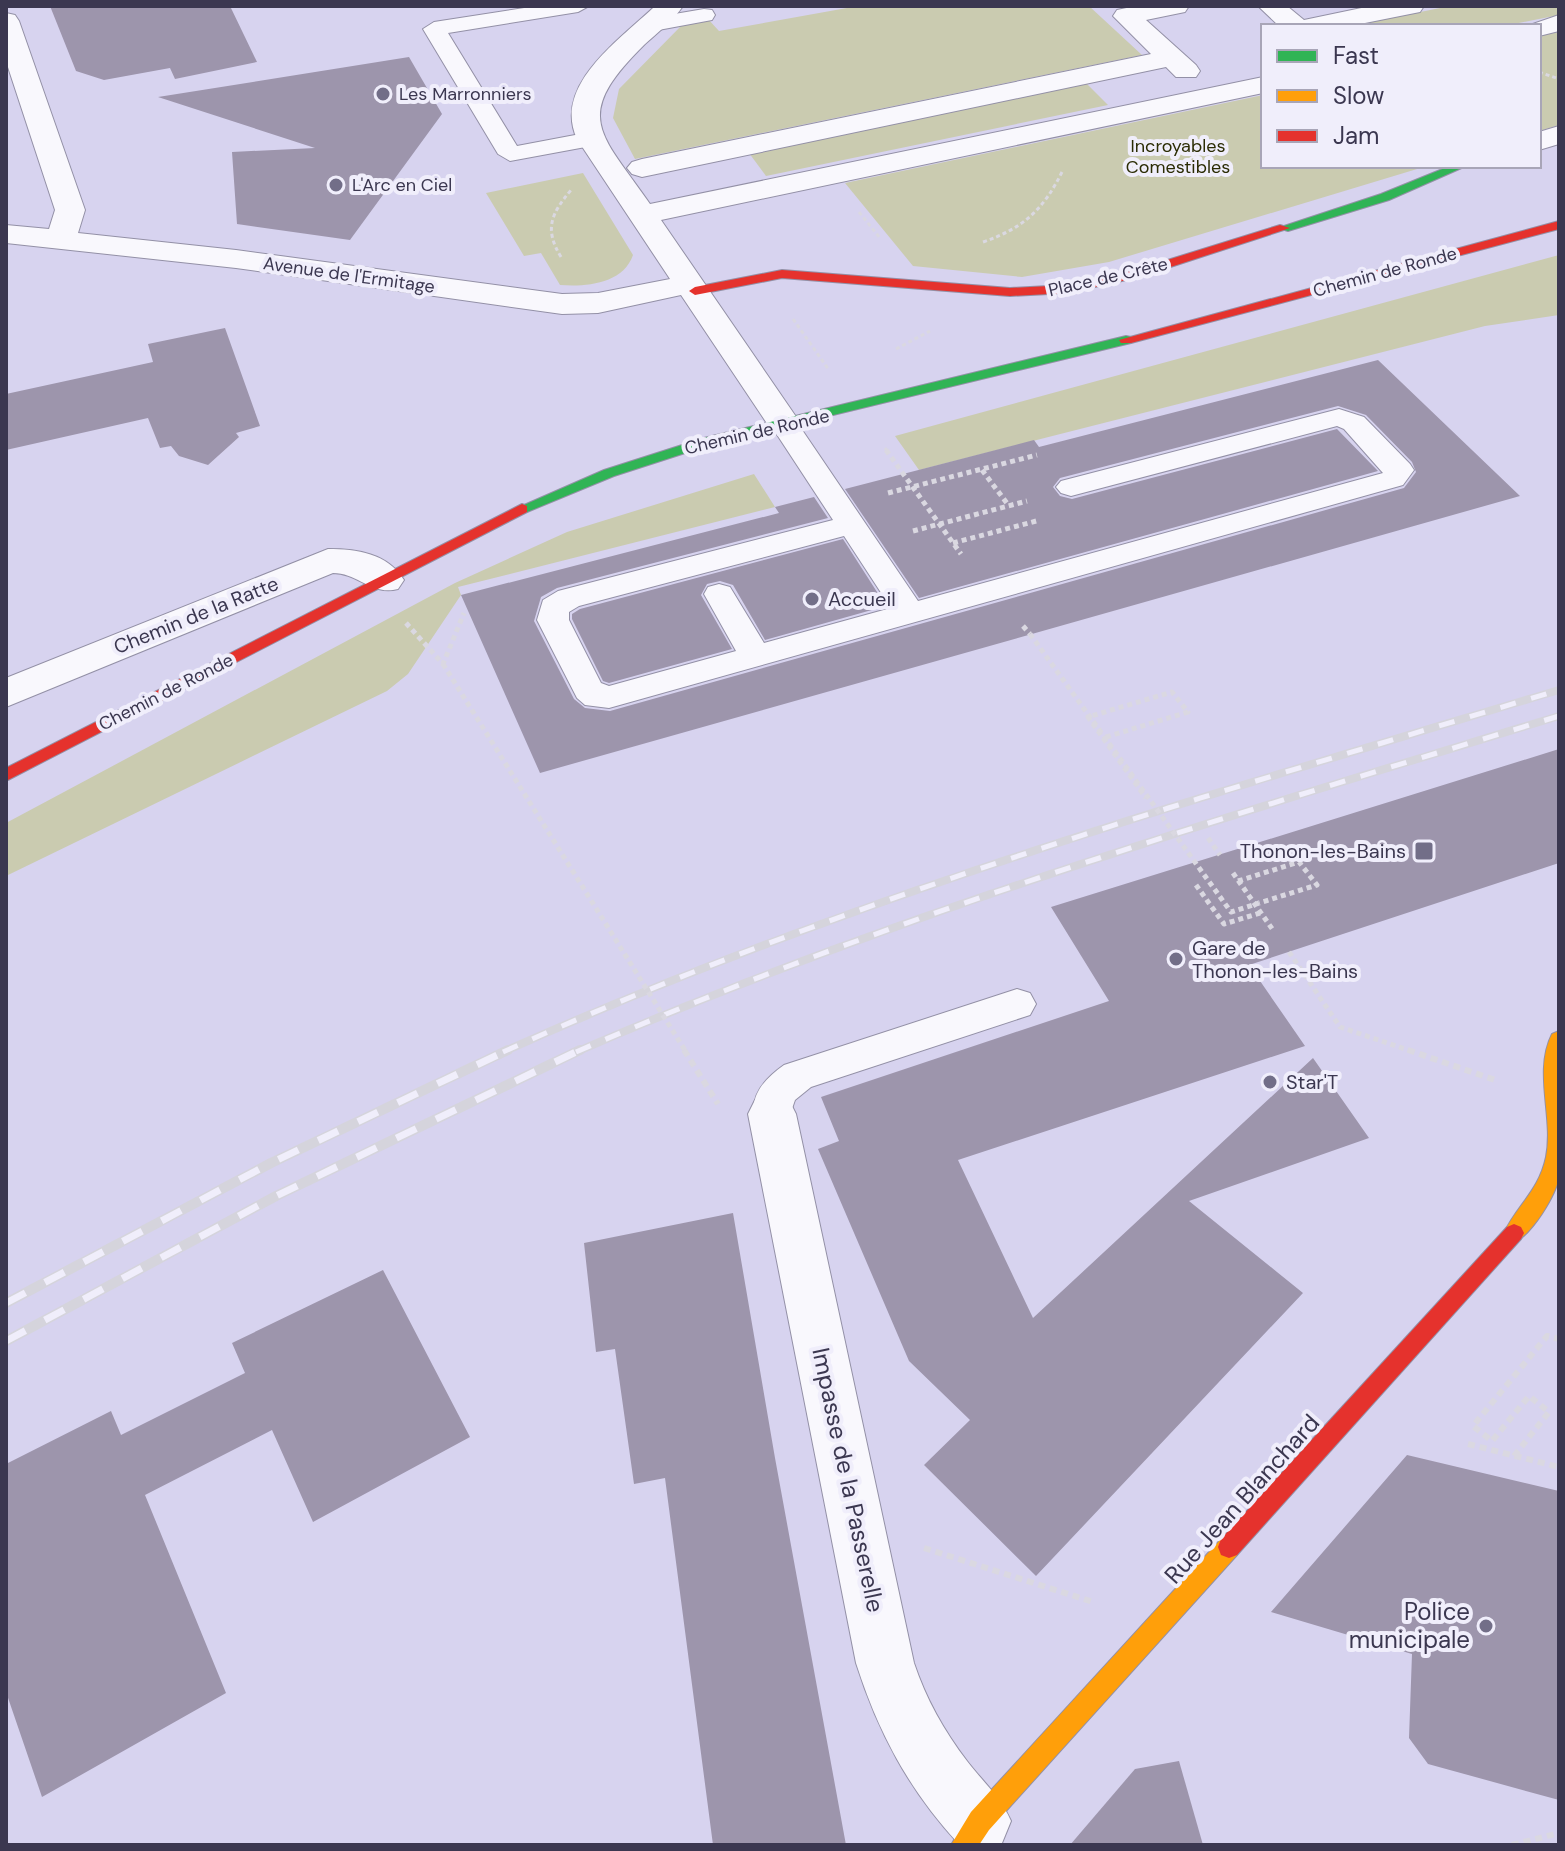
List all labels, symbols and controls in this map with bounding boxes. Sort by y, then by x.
legend [1261,24,1541,168]
text: Fast [1333,40,1379,71]
text: Slow [1333,80,1384,111]
place label: Les Marronniers [399,82,532,106]
marker: Les Marronniers [374,85,392,103]
text: Jam [1333,120,1379,151]
park label: Incroyables Comestibles [1126,134,1230,179]
place label: L'Arc en Ciel [352,173,452,197]
marker: L'Arc en Ciel [327,176,345,194]
street label: Chemin de Ronde [1310,241,1460,303]
street label: Avenue de l'Ermitage [262,251,436,299]
street label: Place de Crête [1046,252,1170,302]
street label: Chemin de Ronde [682,404,832,460]
street label: Chemin de la Ratte [110,570,282,660]
place label: Accueil [828,586,896,612]
marker: Accueil [803,590,821,608]
street label: Chemin de Ronde [95,648,237,736]
place label: Thonon-les-Bains [1240,838,1406,864]
marker: Thonon-les-Bains [1413,840,1435,862]
place label: Gare de Thonon-les-Bains [1192,935,1358,984]
marker: Gare de Thonon-les-Bains [1167,950,1185,968]
place label: Star'T [1286,1069,1338,1095]
marker: Star'T [1261,1073,1279,1091]
street label: Impasse de la Passerelle [805,1345,892,1615]
street label: Rue Jean Blanchard [1157,1407,1326,1590]
place label: Police municipale [1349,1596,1470,1655]
marker: Police municipale [1477,1617,1495,1635]

